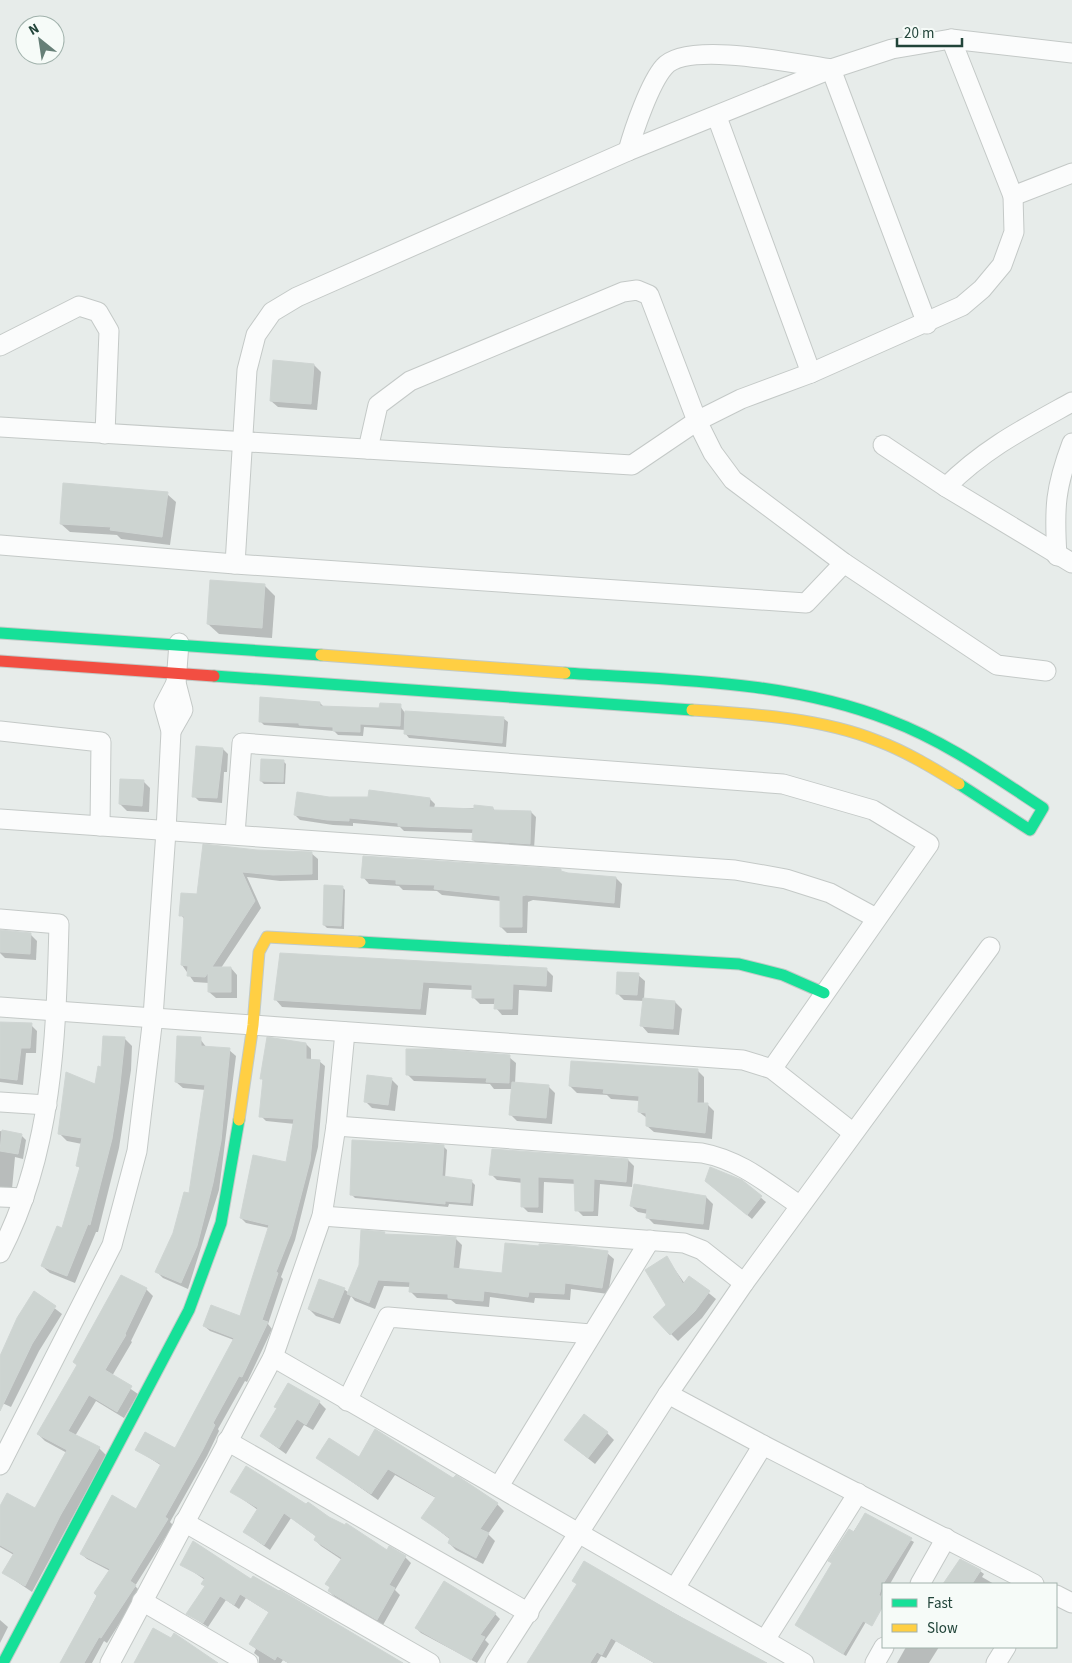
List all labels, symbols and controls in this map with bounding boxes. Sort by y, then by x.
north arrow [15,15,65,65]
scale bar [897,15,962,47]
text: N [25,19,43,41]
text: 20 m [904,23,934,44]
legend [882,1583,1057,1648]
text: Fast [927,1593,953,1614]
text: Slow [927,1618,958,1639]

